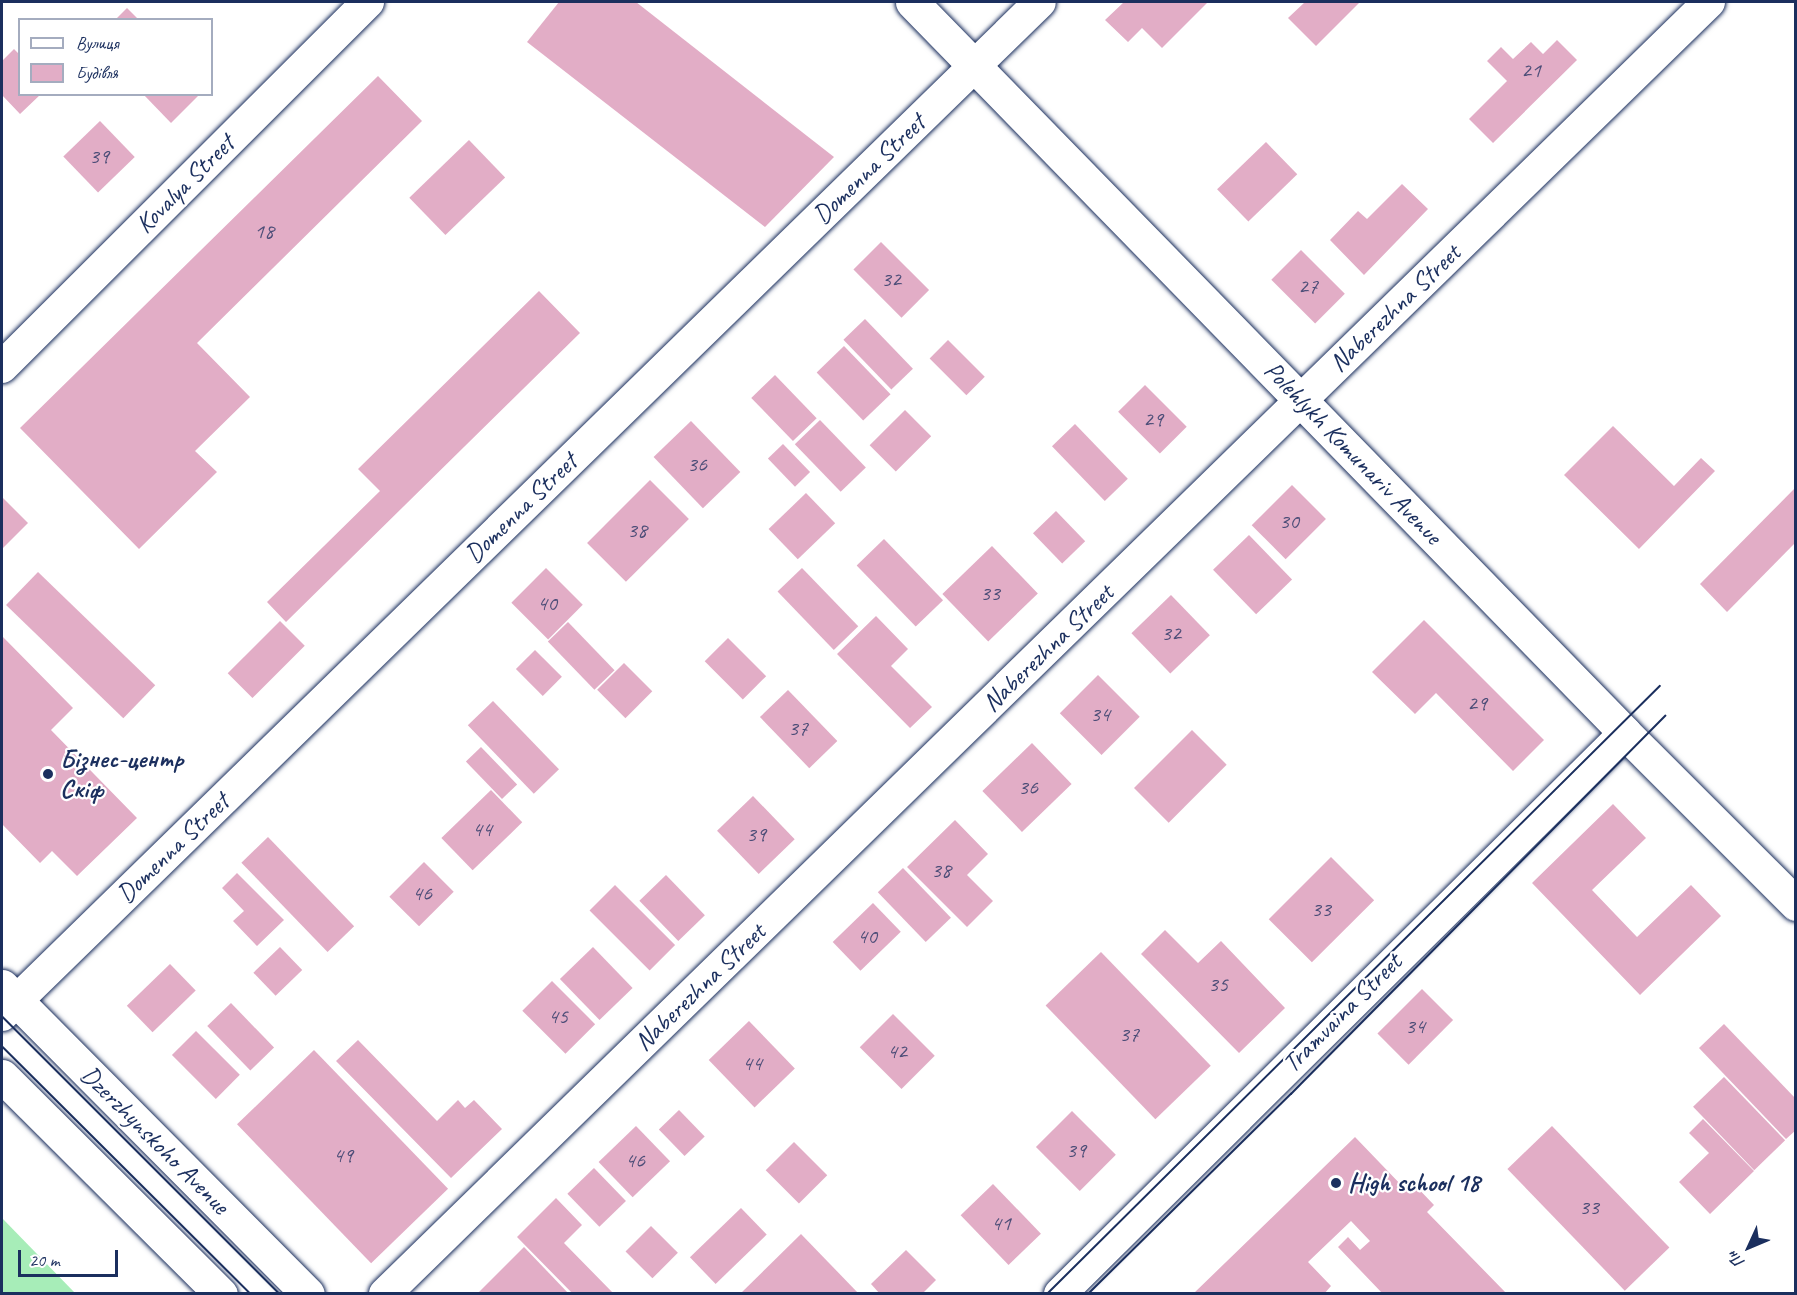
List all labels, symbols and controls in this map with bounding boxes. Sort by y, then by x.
legend [18,18,213,96]
text: Вулиця [76,32,119,54]
house number: 21 [1521,58,1541,84]
text: Будівля [76,62,118,84]
street label: Domenna Street [806,108,932,230]
street label: Kovalya Street [129,128,241,240]
house number: 39 [89,144,109,170]
house number: 18 [254,219,274,245]
street label: Naberezhna Street [1323,237,1467,379]
house number: 32 [881,267,901,293]
house number: 27 [1298,274,1318,300]
street label: Polehlykh Komunariv Avenue [1258,355,1448,551]
house number: 29 [1143,407,1163,433]
street label: Domenna Street [458,447,584,569]
house number: 36 [687,452,707,478]
house number: 30 [1279,509,1299,535]
house number: 38 [627,518,647,544]
street label: Naberezhna Street [976,577,1120,719]
house number: 33 [980,581,1000,607]
house number: 40 [537,591,557,617]
house number: 32 [1161,621,1181,647]
house number: 29 [1467,691,1487,717]
house number: 34 [1090,702,1110,728]
house number: 37 [788,716,808,742]
place label: Бізнес-центр Скіф [60,743,183,804]
marker: Бізнес-центр Скіф [41,767,55,781]
house number: 36 [1018,775,1038,801]
street label: Domenna Street [110,787,236,909]
house number: 44 [472,817,492,843]
house number: 39 [746,822,766,848]
house number: 38 [931,858,951,884]
house number: 46 [412,881,432,907]
house number: 33 [1311,897,1331,923]
street label: Naberezhna Street [628,916,772,1058]
house number: 40 [857,924,877,950]
street label: Tramvaina Street [1276,947,1408,1079]
house number: 35 [1208,972,1228,998]
house number: 45 [548,1004,568,1030]
house number: 34 [1405,1014,1425,1040]
house number: 37 [1119,1022,1139,1048]
house number: 42 [887,1039,907,1065]
house number: 44 [742,1051,762,1077]
street label: Dzerzhynskoho Avenue [74,1059,236,1221]
house number: 39 [1066,1138,1086,1164]
house number: 49 [333,1143,353,1169]
house number: 46 [625,1148,645,1174]
place label: High school 18 [1348,1167,1480,1199]
marker: High school 18 [1329,1176,1343,1190]
house number: 33 [1579,1195,1599,1221]
house number: 41 [991,1211,1011,1237]
north arrow [1719,1217,1779,1277]
scale bar [21,1238,122,1276]
text: Пн [1723,1247,1749,1272]
text: 20 m [29,1249,60,1271]

